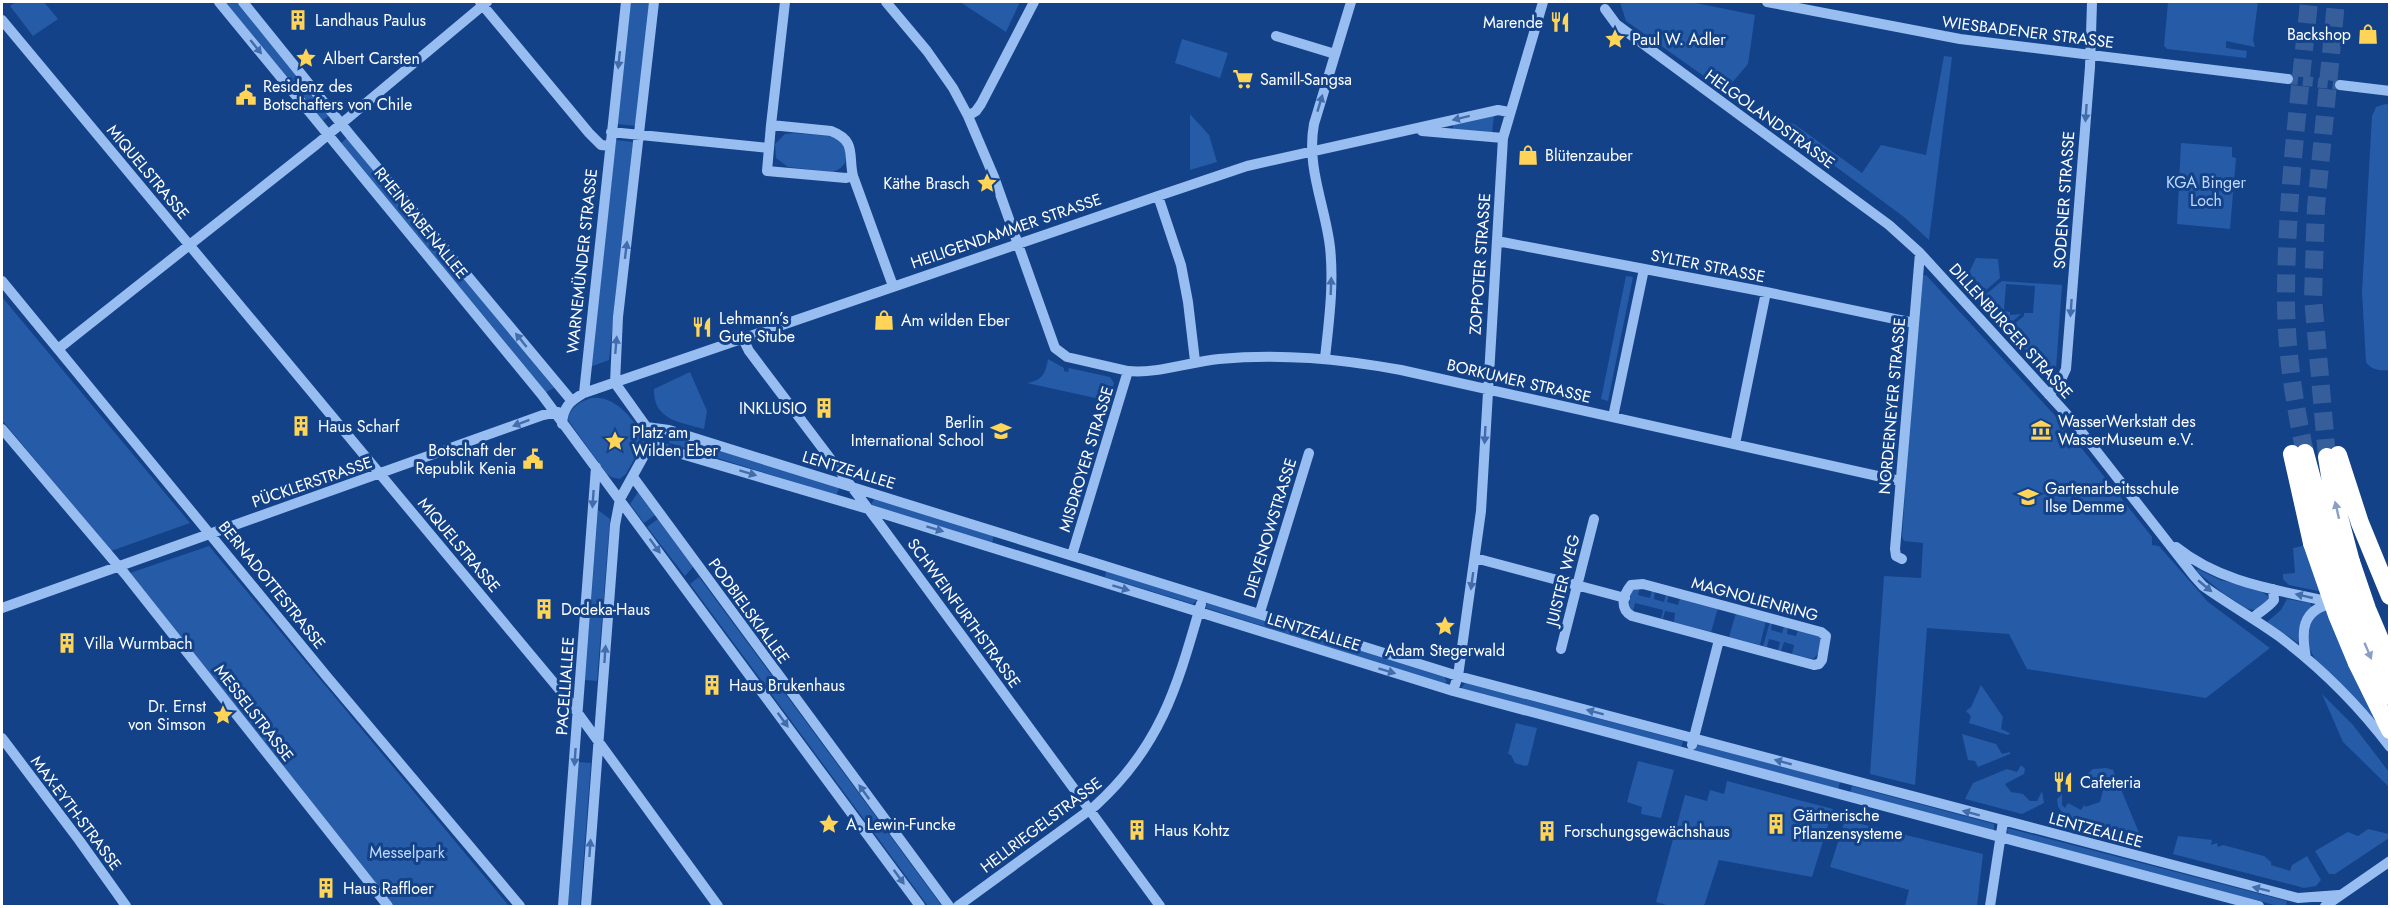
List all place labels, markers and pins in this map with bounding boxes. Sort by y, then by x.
building icon: Landhaus Paulus [286,8,310,32]
place label: Landhaus Paulus [315,9,426,32]
restaurant icon: Marende [1548,10,1572,34]
place label: Marende [1483,11,1543,34]
shop icon: Backshop [2356,22,2380,46]
place label: Backshop [2287,23,2351,46]
place icon: Paul W. Adler [1603,27,1627,51]
place label: Paul W. Adler [1632,28,1726,51]
place icon: Albert Carsten [294,46,318,70]
place label: Albert Carsten [323,47,420,70]
supermarket icon: Samill-Sangsa [1231,67,1255,91]
place label: Samill-Sangsa [1260,68,1352,91]
place label: Residenz des Botschafters von Chile [263,75,412,116]
public building icon: Residenz des Botschafters von Chile [234,83,258,107]
shop icon: Blütenzauber [1516,143,1540,167]
place label: Blütenzauber [1545,144,1633,167]
place icon: Käthe Brasch [975,171,999,195]
place label: Käthe Brasch [883,172,970,195]
place label: Lehmann’s Gute Stube [719,307,795,348]
shop icon: Am wilden Eber [872,308,896,332]
place label: Am wilden Eber [901,309,1010,332]
restaurant icon: Lehmann’s Gute Stube [690,315,714,339]
building icon: INKLUSIO [812,396,836,420]
place label: INKLUSIO [739,397,807,420]
place label: WasserWerkstatt des WasserMuseum e.V. [2058,410,2196,451]
place label: Berlin International School [851,411,984,452]
building icon: Haus Scharf [289,414,313,438]
place label: Haus Scharf [318,415,400,438]
museum icon: WasserWerkstatt des WasserMuseum e.V. [2029,418,2053,442]
school or university icon: Berlin International School [989,419,1013,443]
place label: Platz am Wilden Eber [632,421,718,462]
place icon: Platz am Wilden Eber [603,429,627,453]
place label: Botschaft der Republik Kenia [415,439,517,480]
public building icon: Botschaft der Republik Kenia [521,447,545,471]
place label: Gartenarbeitsschule Ilse Demme [2045,477,2179,518]
school or university icon: Gartenarbeitsschule Ilse Demme [2016,485,2040,509]
building icon: Dodeka-Haus [532,597,556,621]
place label: Dodeka-Haus [561,598,650,621]
place icon: Adam Stegerwald [1433,614,1457,638]
building icon: Villa Wurmbach [55,631,79,655]
place label: Villa Wurmbach [84,632,193,655]
place label: Adam Stegerwald [1385,639,1505,662]
building icon: Haus Brukenhaus [700,673,724,697]
place label: Haus Brukenhaus [729,674,845,697]
place label: Dr. Ernst von Simson [128,695,206,736]
place icon: Dr. Ernst von Simson [211,703,235,727]
restaurant icon: Cafeteria [2051,770,2075,794]
place label: Cafeteria [2080,771,2141,794]
place label: Gärtnerische Pflanzensysteme [1793,804,1903,845]
place icon: A. Lewin-Funcke [817,812,841,836]
building icon: Gärtnerische Pflanzensysteme [1764,812,1788,836]
place label: A. Lewin-Funcke [846,813,956,836]
building icon: Haus Kohtz [1125,818,1149,842]
place label: Haus Kohtz [1154,819,1230,842]
building icon: Forschungsgewächshaus [1535,819,1559,843]
place label: Forschungsgewächshaus [1564,820,1730,843]
building icon: Haus Raffloer [314,876,338,900]
place label: Haus Raffloer [343,877,434,900]

